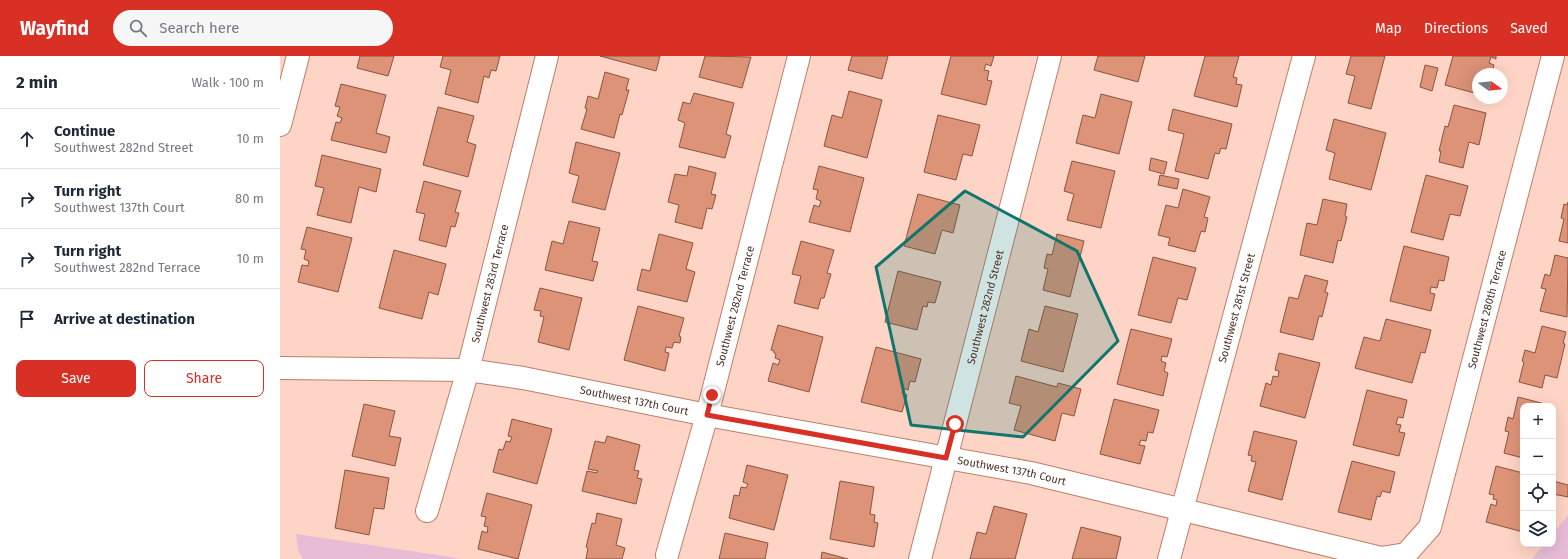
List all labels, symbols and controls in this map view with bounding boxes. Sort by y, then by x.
search box [113,10,393,46]
text: Wayfind [20,17,89,40]
icon: search [127,17,149,39]
text: Search here [159,19,239,37]
text: Map [1375,20,1402,37]
text: Directions [1424,20,1488,37]
text: Saved [1510,20,1548,37]
north arrow [1472,68,1508,104]
text: 2 min [16,72,58,93]
text: Walk · 100 m [192,75,264,90]
text: Continue [54,122,115,140]
icon: ahead [16,128,38,150]
text: 10 m [237,131,264,146]
text: Southwest 282nd Street [54,140,193,155]
text: Turn right [54,182,121,200]
icon: right [16,188,38,210]
text: 80 m [235,191,264,206]
text: Southwest 137th Court [54,200,185,215]
street label: Southwest 283rd Terrace [469,223,511,344]
text: Turn right [54,242,121,260]
street label: Southwest 282nd Terrace [713,244,757,368]
icon: right [16,248,38,270]
street label: Southwest 280th Terrace [1465,248,1509,370]
street label: Southwest 282nd Street [964,249,1006,366]
text: 10 m [237,251,264,266]
street label: Southwest 281st Street [1215,252,1257,364]
text: Southwest 282nd Terrace [54,260,201,275]
icon: arrive [16,308,38,330]
text: Arrive at destination [54,310,195,328]
button: Save [16,360,136,397]
button: Share [144,360,264,397]
street label: Southwest 137th Court [579,383,690,418]
route end [703,386,721,404]
map controls [1520,403,1556,547]
button: + [1520,403,1556,439]
route start [946,415,964,433]
button: − [1520,439,1556,475]
street label: Southwest 137th Court [956,453,1067,488]
button: locate [1520,475,1556,511]
button: layers [1520,511,1556,547]

